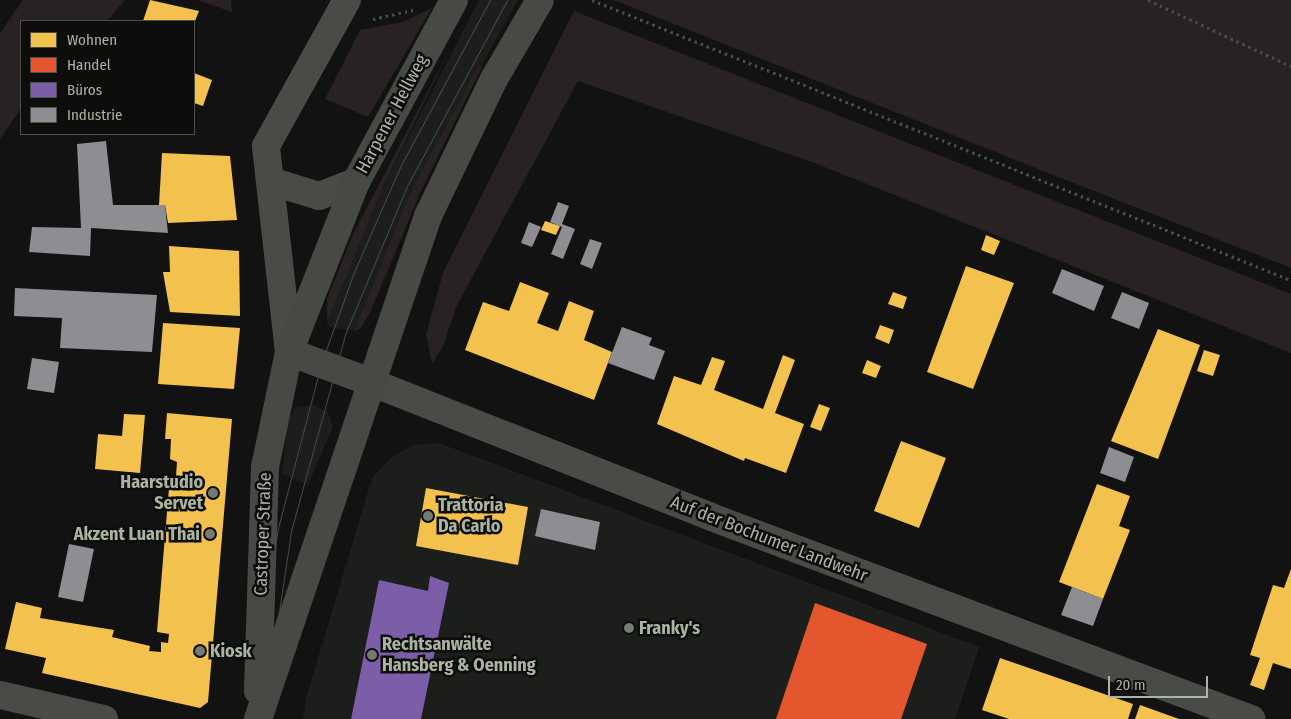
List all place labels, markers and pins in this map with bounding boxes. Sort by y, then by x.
place label: Haarstudio Servet [120,472,203,514]
marker: Haarstudio Servet [207,487,219,499]
place label: Trattoria Da Carlo [438,495,503,538]
marker: Trattoria Da Carlo [422,510,434,522]
place label: Akzent Luan Thai [74,523,200,545]
marker: Akzent Luan Thai [204,528,216,540]
place label: Franky's [639,617,700,639]
marker: Franky's [623,622,635,634]
place label: Rechtsanwälte Hansberg & Oenning [382,634,536,676]
place label: Kiosk [210,640,252,662]
marker: Kiosk [194,645,206,657]
marker: Rechtsanwälte Hansberg & Oenning [366,649,378,661]

